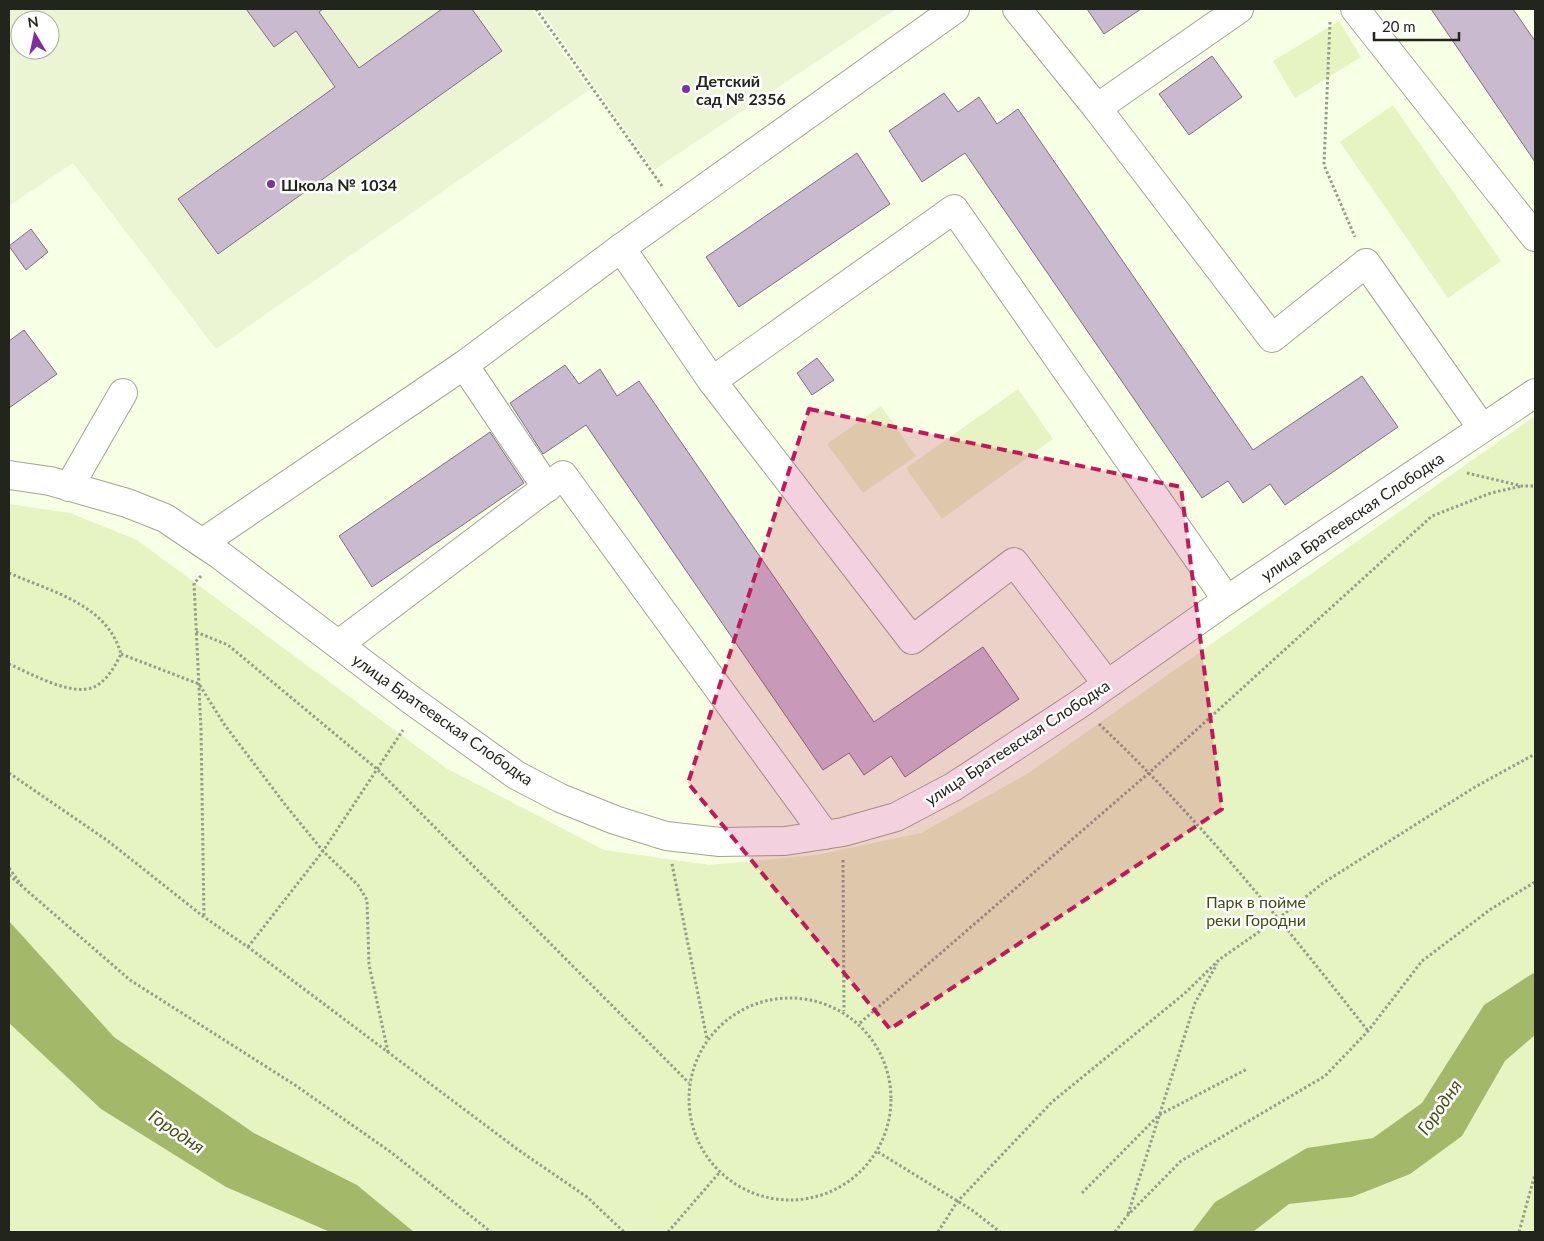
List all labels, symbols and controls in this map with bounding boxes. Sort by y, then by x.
north arrow [10,10,60,60]
scale bar [1374,10,1459,42]
text: N [26,12,40,31]
text: 20 m [1382,17,1416,35]
place label: Детский сад № 2356 [696,71,786,108]
marker: Детский сад № 2356 [680,83,692,95]
place label: Школа № 1034 [281,175,397,194]
marker: Школа № 1034 [265,178,277,190]
street label: улица Братеевская Слободка [1257,448,1447,584]
street label: улица Братеевская Слободка [349,649,537,789]
street label: улица Братеевская Слободка [921,675,1113,809]
park label: Парк в пойме реки Городни [1206,892,1306,929]
water label: Городня [1412,1075,1466,1139]
water label: Городня [145,1104,209,1158]

